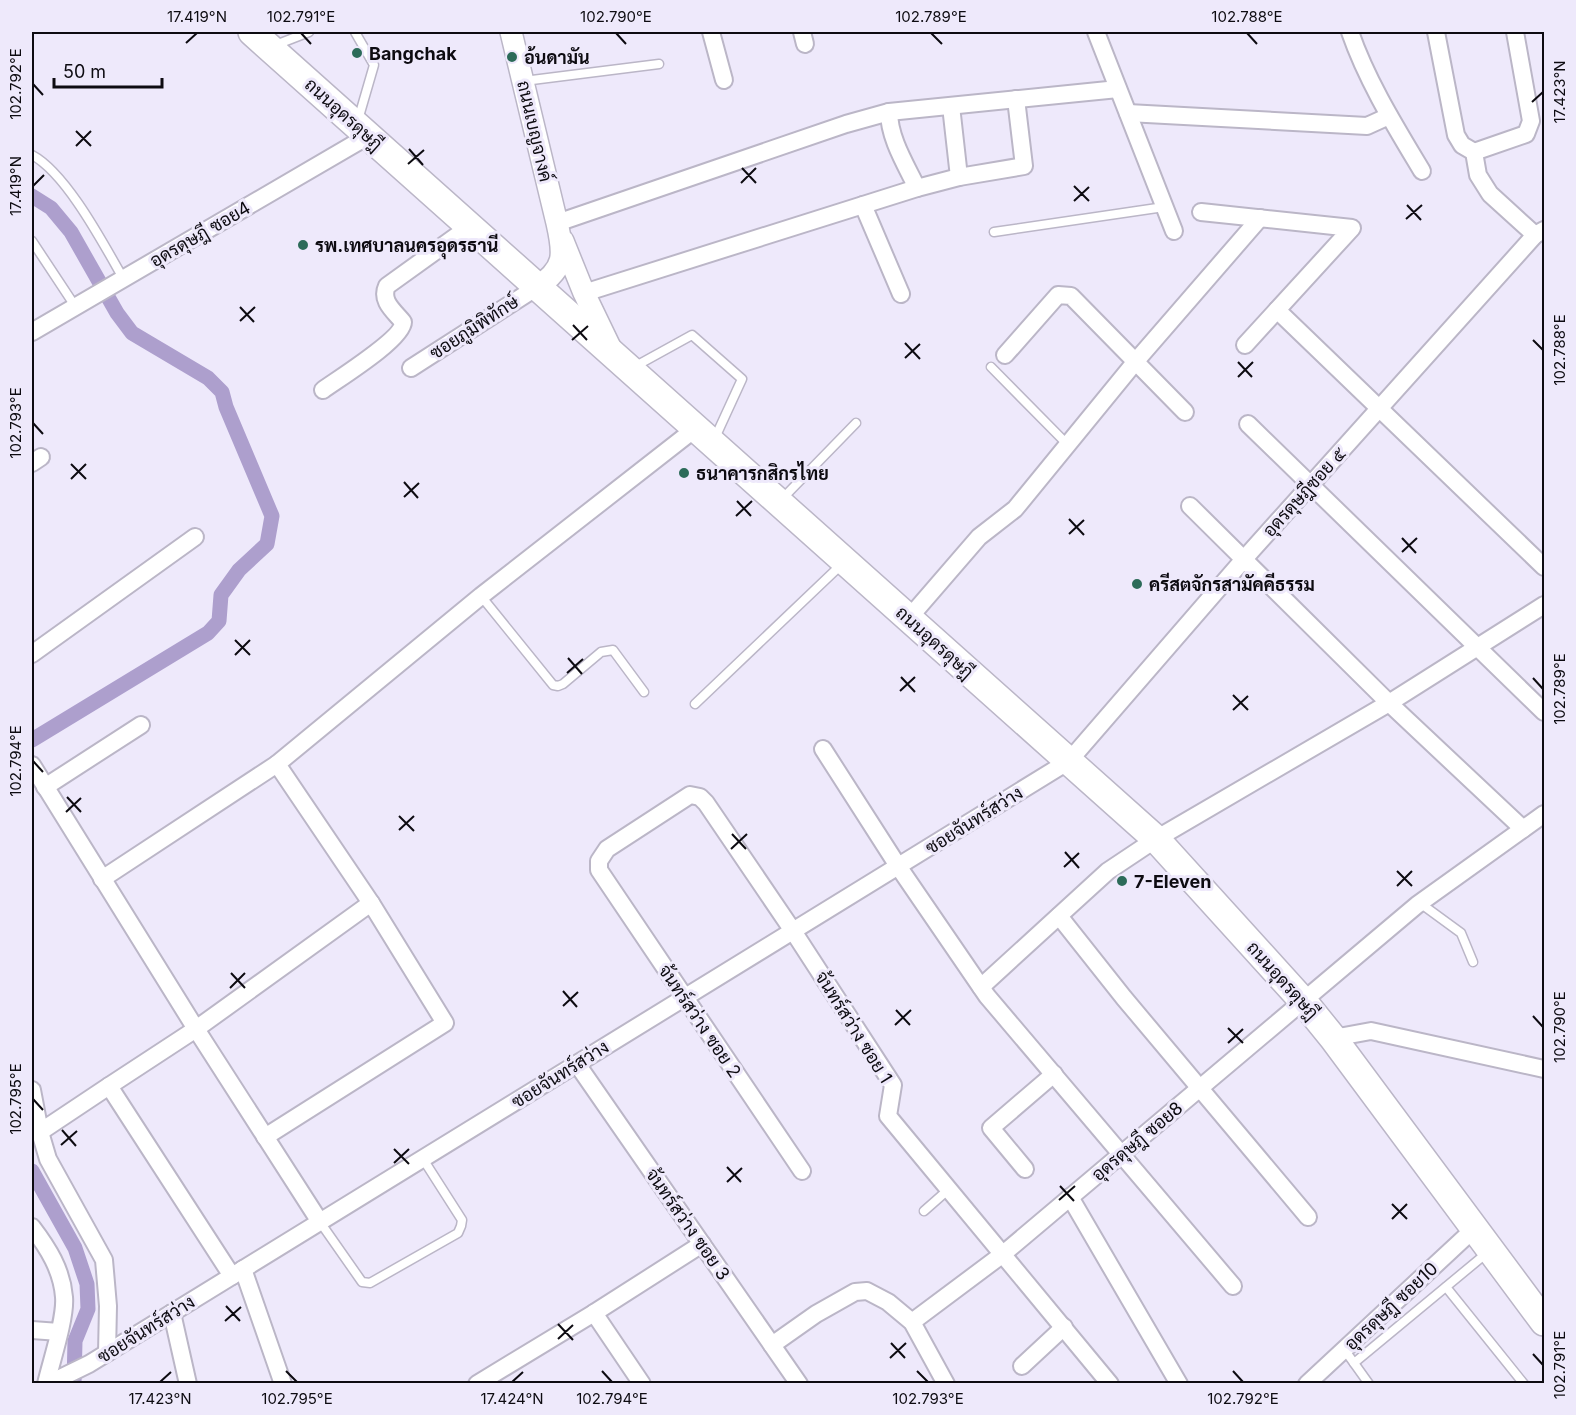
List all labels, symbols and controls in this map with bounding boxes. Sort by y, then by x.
text: 17.419°N [167,7,227,26]
text: 102.791°E [267,7,335,26]
text: 102.790°E [580,7,652,26]
text: 102.789°E [895,7,967,26]
text: 102.788°E [1211,7,1283,26]
place label: Bangchak [369,43,457,64]
marker: Bangchak [350,46,364,60]
place label: อ้นดามัน [524,46,590,68]
text: 102.792°E [6,48,25,120]
marker: อ้นดามัน [505,50,519,64]
scale bar [54,51,162,89]
text: 17.423°N [1550,60,1569,124]
text: 50 m [63,61,106,82]
street label: ถนนอุดรดุษฎี [300,72,388,156]
street label: ถนนเบญจางค์ [512,78,559,184]
text: 17.419°N [6,156,25,216]
street label: อุดรดุษฎี ซอย4 [145,195,255,273]
place label: รพ.เทศบาลนครอุดรธานี [315,233,498,260]
marker: รพ.เทศบาลนครอุดรธานี [296,238,310,252]
street label: ซอยภูมิพิทักษ์ [425,288,525,366]
text: 102.788°E [1550,314,1569,386]
text: 102.793°E [6,387,25,459]
street label: อุดรดุษฎีซอย ๕ [1257,441,1352,542]
place label: ธนาคารกสิกรไทย [696,461,829,484]
marker: ธนาคารกสิกรไทย [677,466,691,480]
place label: ครีสตจักรสามัคคีธรรม [1149,572,1315,595]
marker: ครีสตจักรสามัคคีธรรม [1130,577,1144,591]
street label: ถนนอุดรดุษฎี [891,600,979,684]
text: 102.789°E [1550,653,1569,725]
text: 102.794°E [6,725,25,797]
street label: ซอยจันทร์สว่าง [921,780,1026,858]
place label: 7-Eleven [1134,871,1212,892]
marker: 7-Eleven [1115,874,1129,888]
street label: ถนนอุดรดุษฎี [1241,936,1325,1024]
street label: จ้นทร์สว่าง ซอย 2 [654,959,747,1081]
street label: จ้นทร์สว่าง ซอย 1 [811,966,899,1087]
text: 102.790°E [1550,991,1569,1063]
street label: ซอยจันทร์สว่าง [507,1034,612,1112]
text: 102.795°E [6,1063,25,1135]
street label: อุดรดุษฎี ซอย8 [1086,1095,1188,1187]
street label: จ้นทร์สว่าง ซอย 3 [642,1163,736,1284]
street label: อุดรดุษฎี ซอย10 [1339,1256,1443,1356]
street label: ซอยจันทร์สว่าง [93,1289,198,1367]
text: 102.791°E [1550,1331,1569,1399]
text: 17.423°N [128,1389,192,1408]
text: 102.795°E [261,1389,333,1408]
text: 17.424°N [480,1389,544,1408]
text: 102.794°E [576,1389,648,1408]
text: 102.793°E [892,1389,964,1408]
text: 102.792°E [1207,1389,1279,1408]

